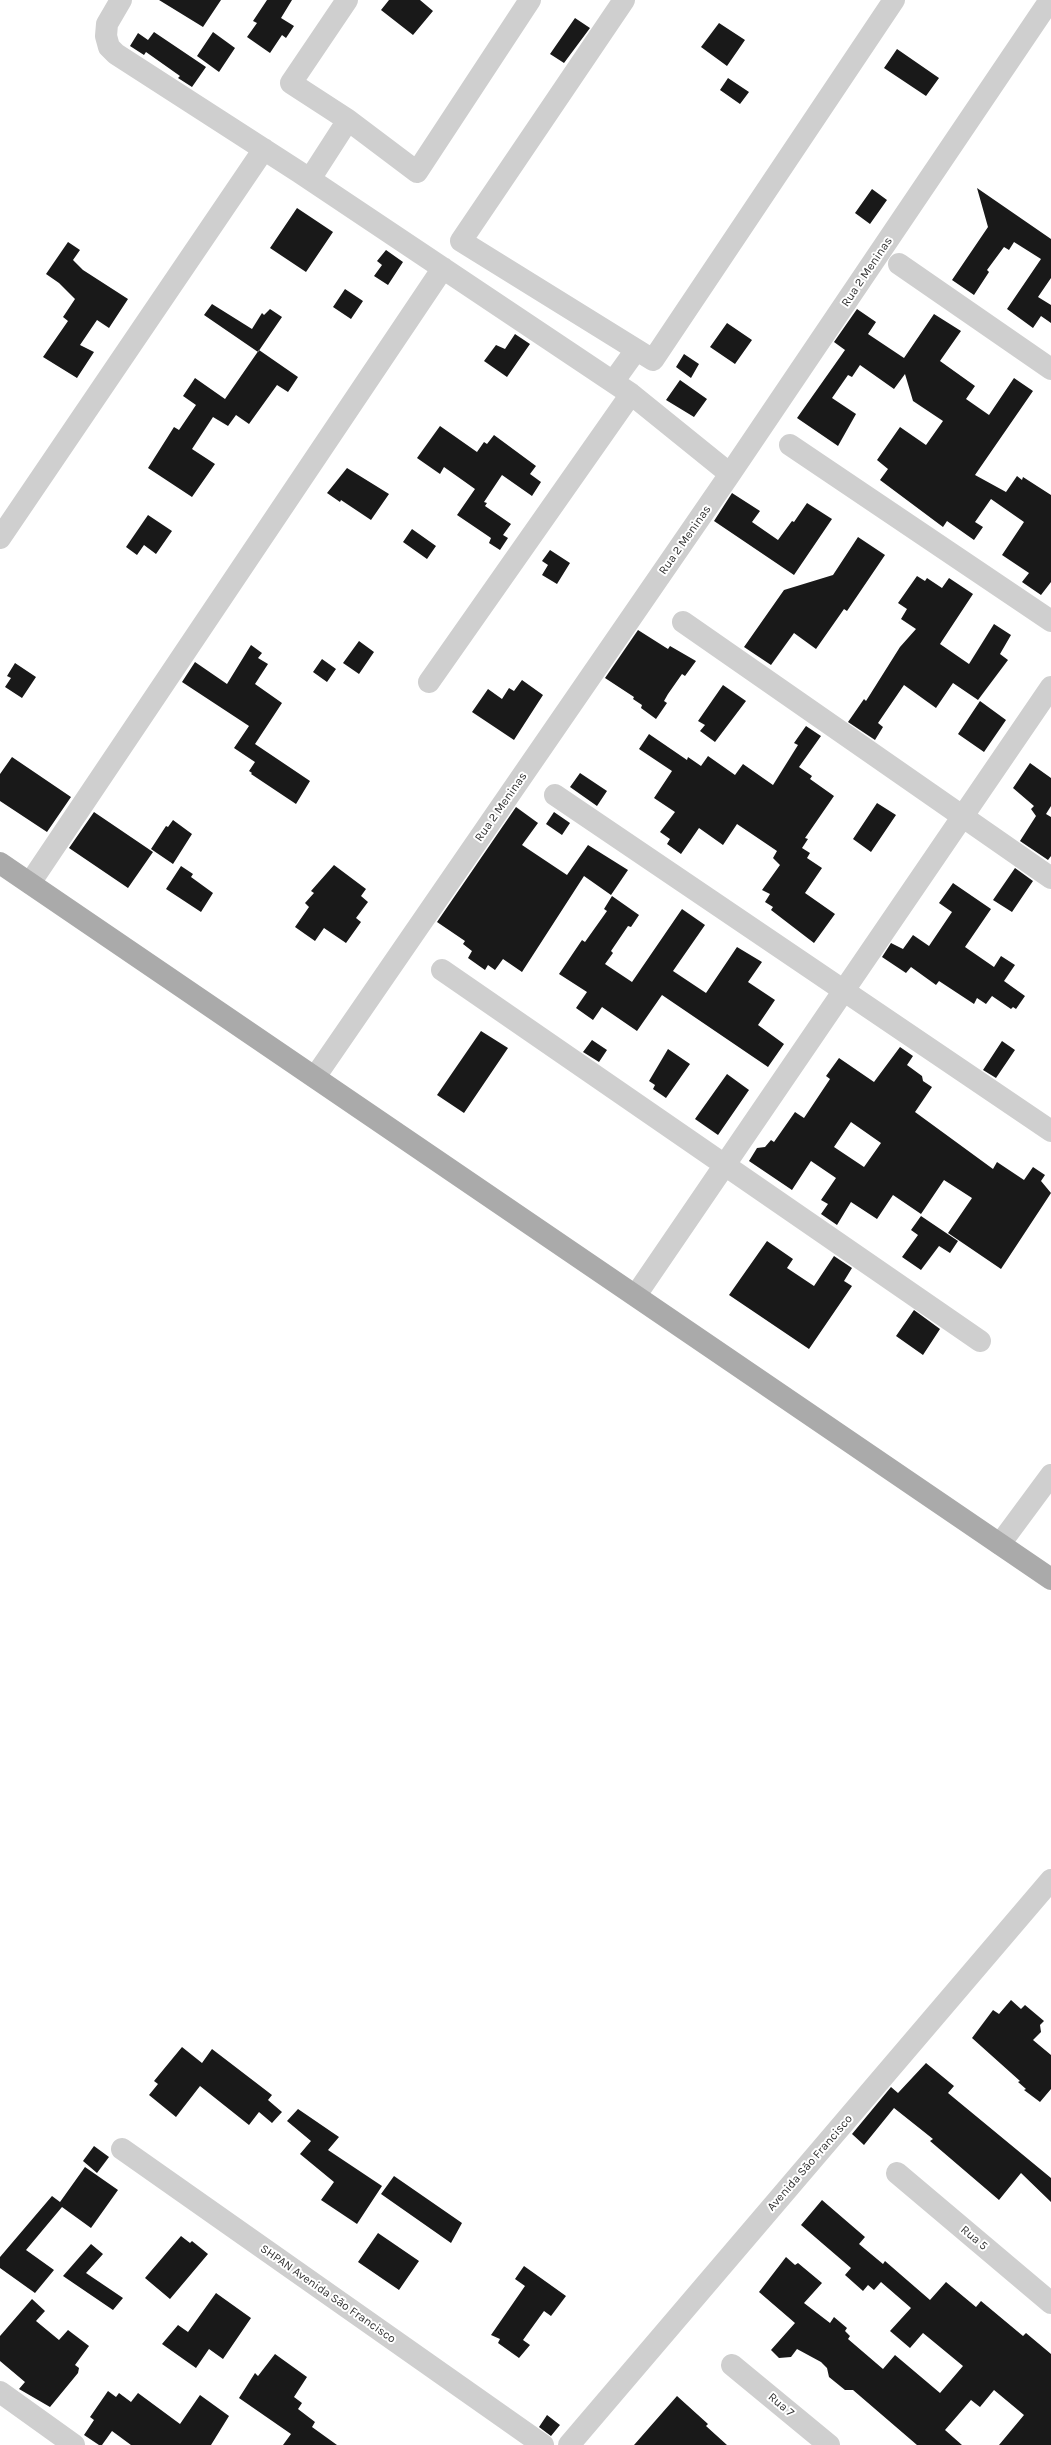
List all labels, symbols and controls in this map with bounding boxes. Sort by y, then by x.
street label: Rua 2 Meninas [838,234,896,310]
street label: Rua 2 Meninas [656,503,714,577]
street label: Rua 2 Meninas [472,770,530,844]
street label: Avenida São Francisco [764,2112,856,2214]
street label: Rua 5 [958,2223,990,2253]
street label: SHPAN Avenida São Francisco [257,2242,399,2346]
street label: Rua 7 [765,2390,797,2420]

